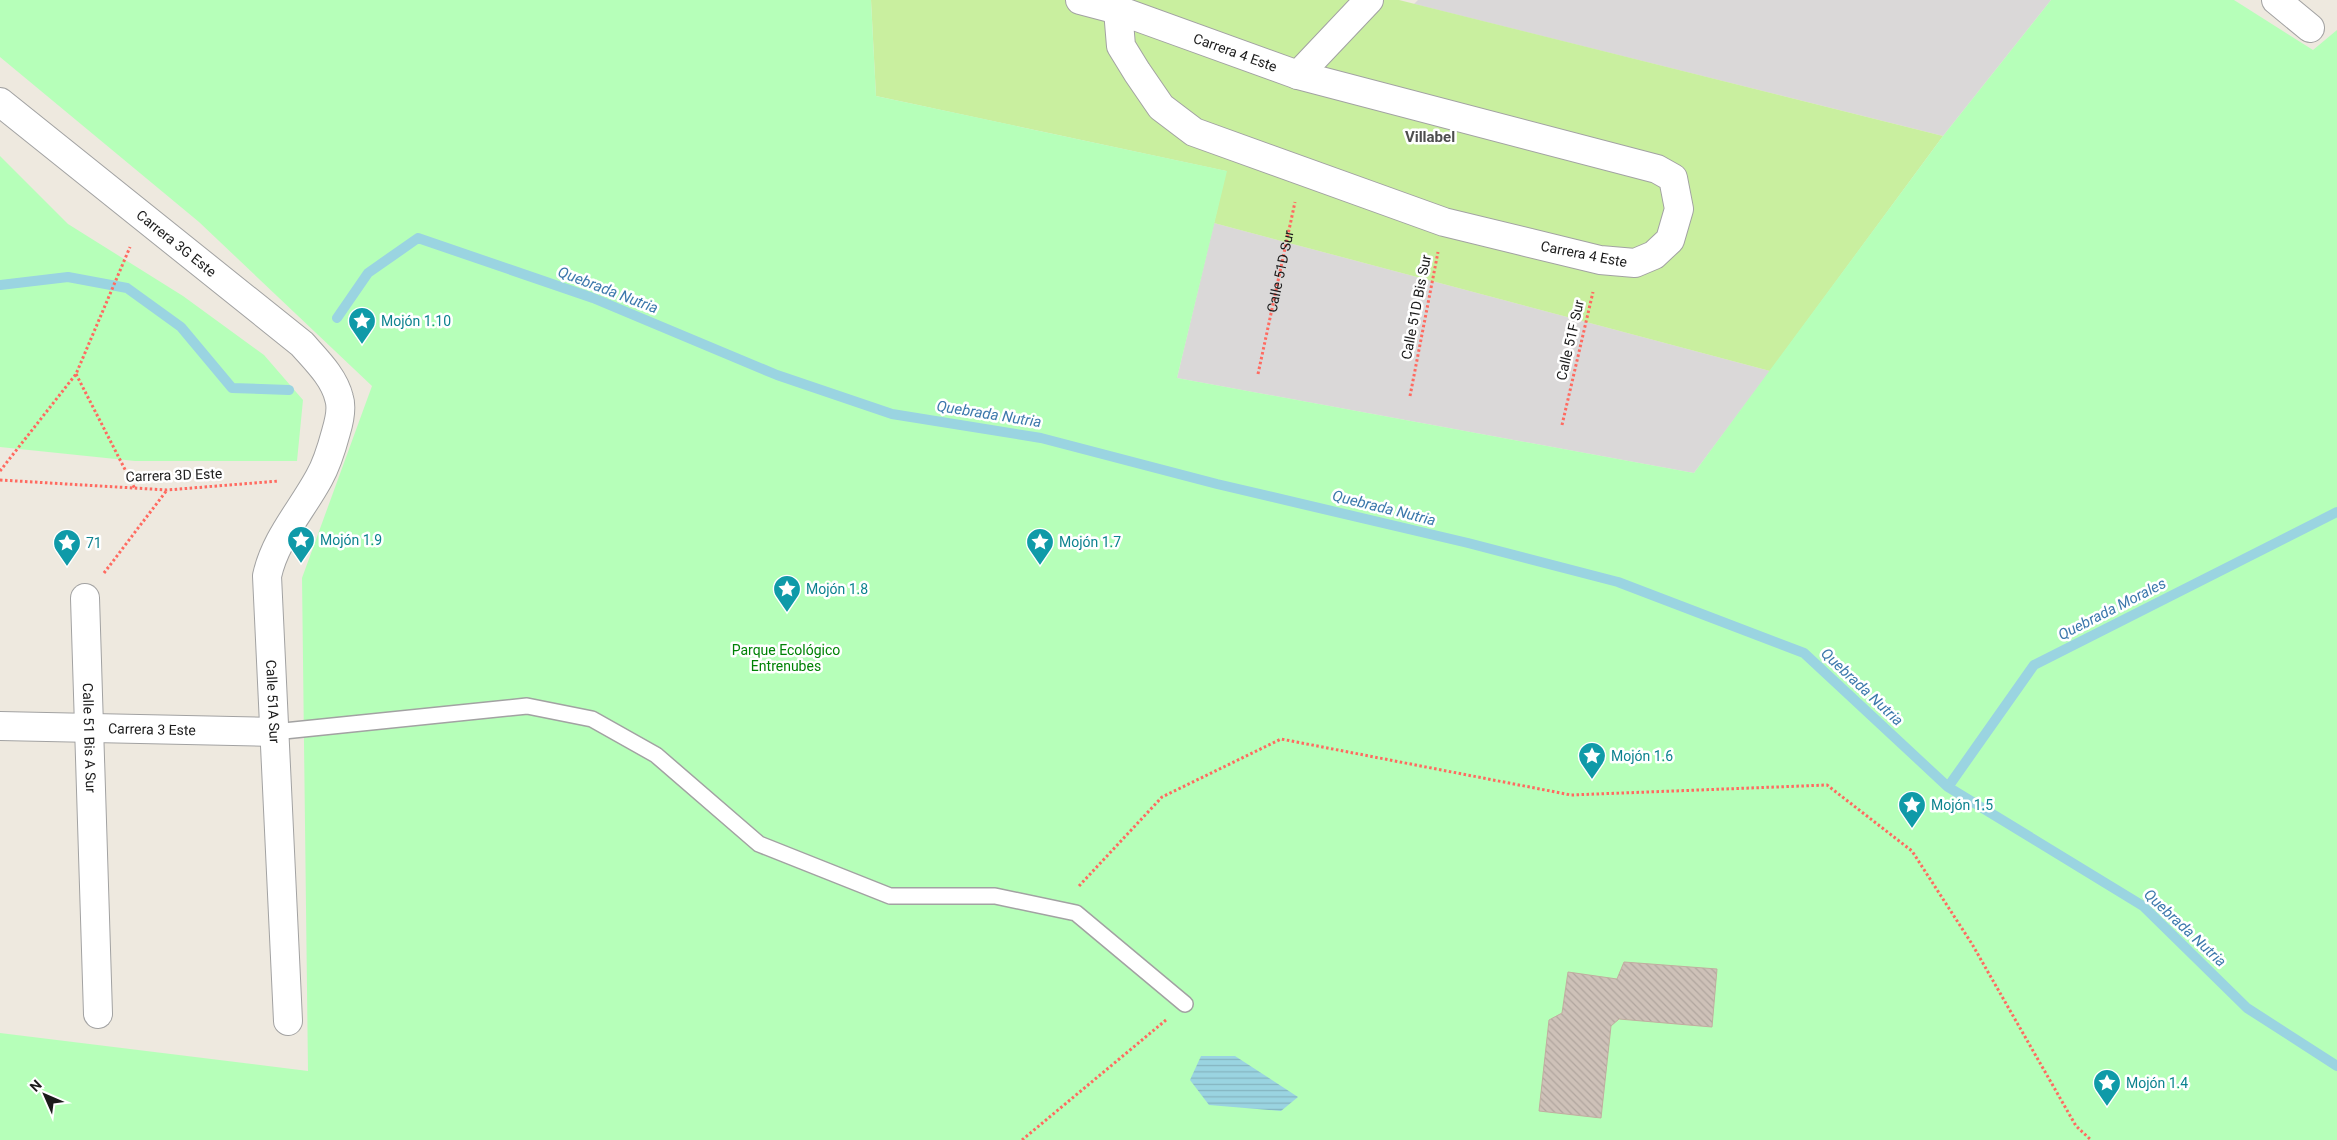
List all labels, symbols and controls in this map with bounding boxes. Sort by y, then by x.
street label: Carrera 4 Este [1191,30,1279,75]
district label: Villabel [1405,128,1455,146]
street label: Carrera 3G Este [133,207,219,280]
street label: Calle 51D Sur [1263,229,1297,314]
street label: Carrera 4 Este [1539,238,1629,270]
street label: Calle 51D Bis Sur [1398,253,1434,361]
water label: Quebrada Nutria [555,263,661,317]
street label: Calle 51F Sur [1553,298,1587,382]
place icon: Mojón 1.10 [347,306,377,345]
place label: Mojón 1.10 [381,313,451,329]
water label: Quebrada Nutria [935,397,1043,431]
street label: Carrera 3D Este [125,465,223,485]
water label: Quebrada Nutria [1330,486,1438,530]
place icon: Mojón 1.9 [286,525,316,564]
place icon: Mojón 1.7 [1025,527,1055,566]
place icon: 71 [52,528,82,567]
place label: Mojón 1.9 [320,532,382,548]
place label: Mojón 1.7 [1059,534,1121,550]
place label: 71 [86,535,102,551]
place icon: Mojón 1.8 [772,574,802,613]
water label: Quebrada Morales [2055,574,2169,644]
place label: Mojón 1.8 [806,581,868,597]
park label: Parque Ecológico Entrenubes [732,642,840,674]
water label: Quebrada Nutria [1817,644,1907,730]
street label: Calle 51A Sur [263,659,283,744]
street label: Calle 51 Bis A Sur [80,683,99,793]
street label: Carrera 3 Este [108,720,196,738]
place icon: Mojón 1.6 [1577,741,1607,780]
place label: Mojón 1.6 [1611,748,1673,764]
place icon: Mojón 1.5 [1897,790,1927,829]
place label: Mojón 1.5 [1931,797,1993,813]
water label: Quebrada Nutria [2140,885,2230,971]
place icon: Mojón 1.4 [2092,1068,2122,1107]
north arrow [20,1070,70,1120]
place label: Mojón 1.4 [2126,1075,2188,1091]
text: N [27,1077,45,1095]

